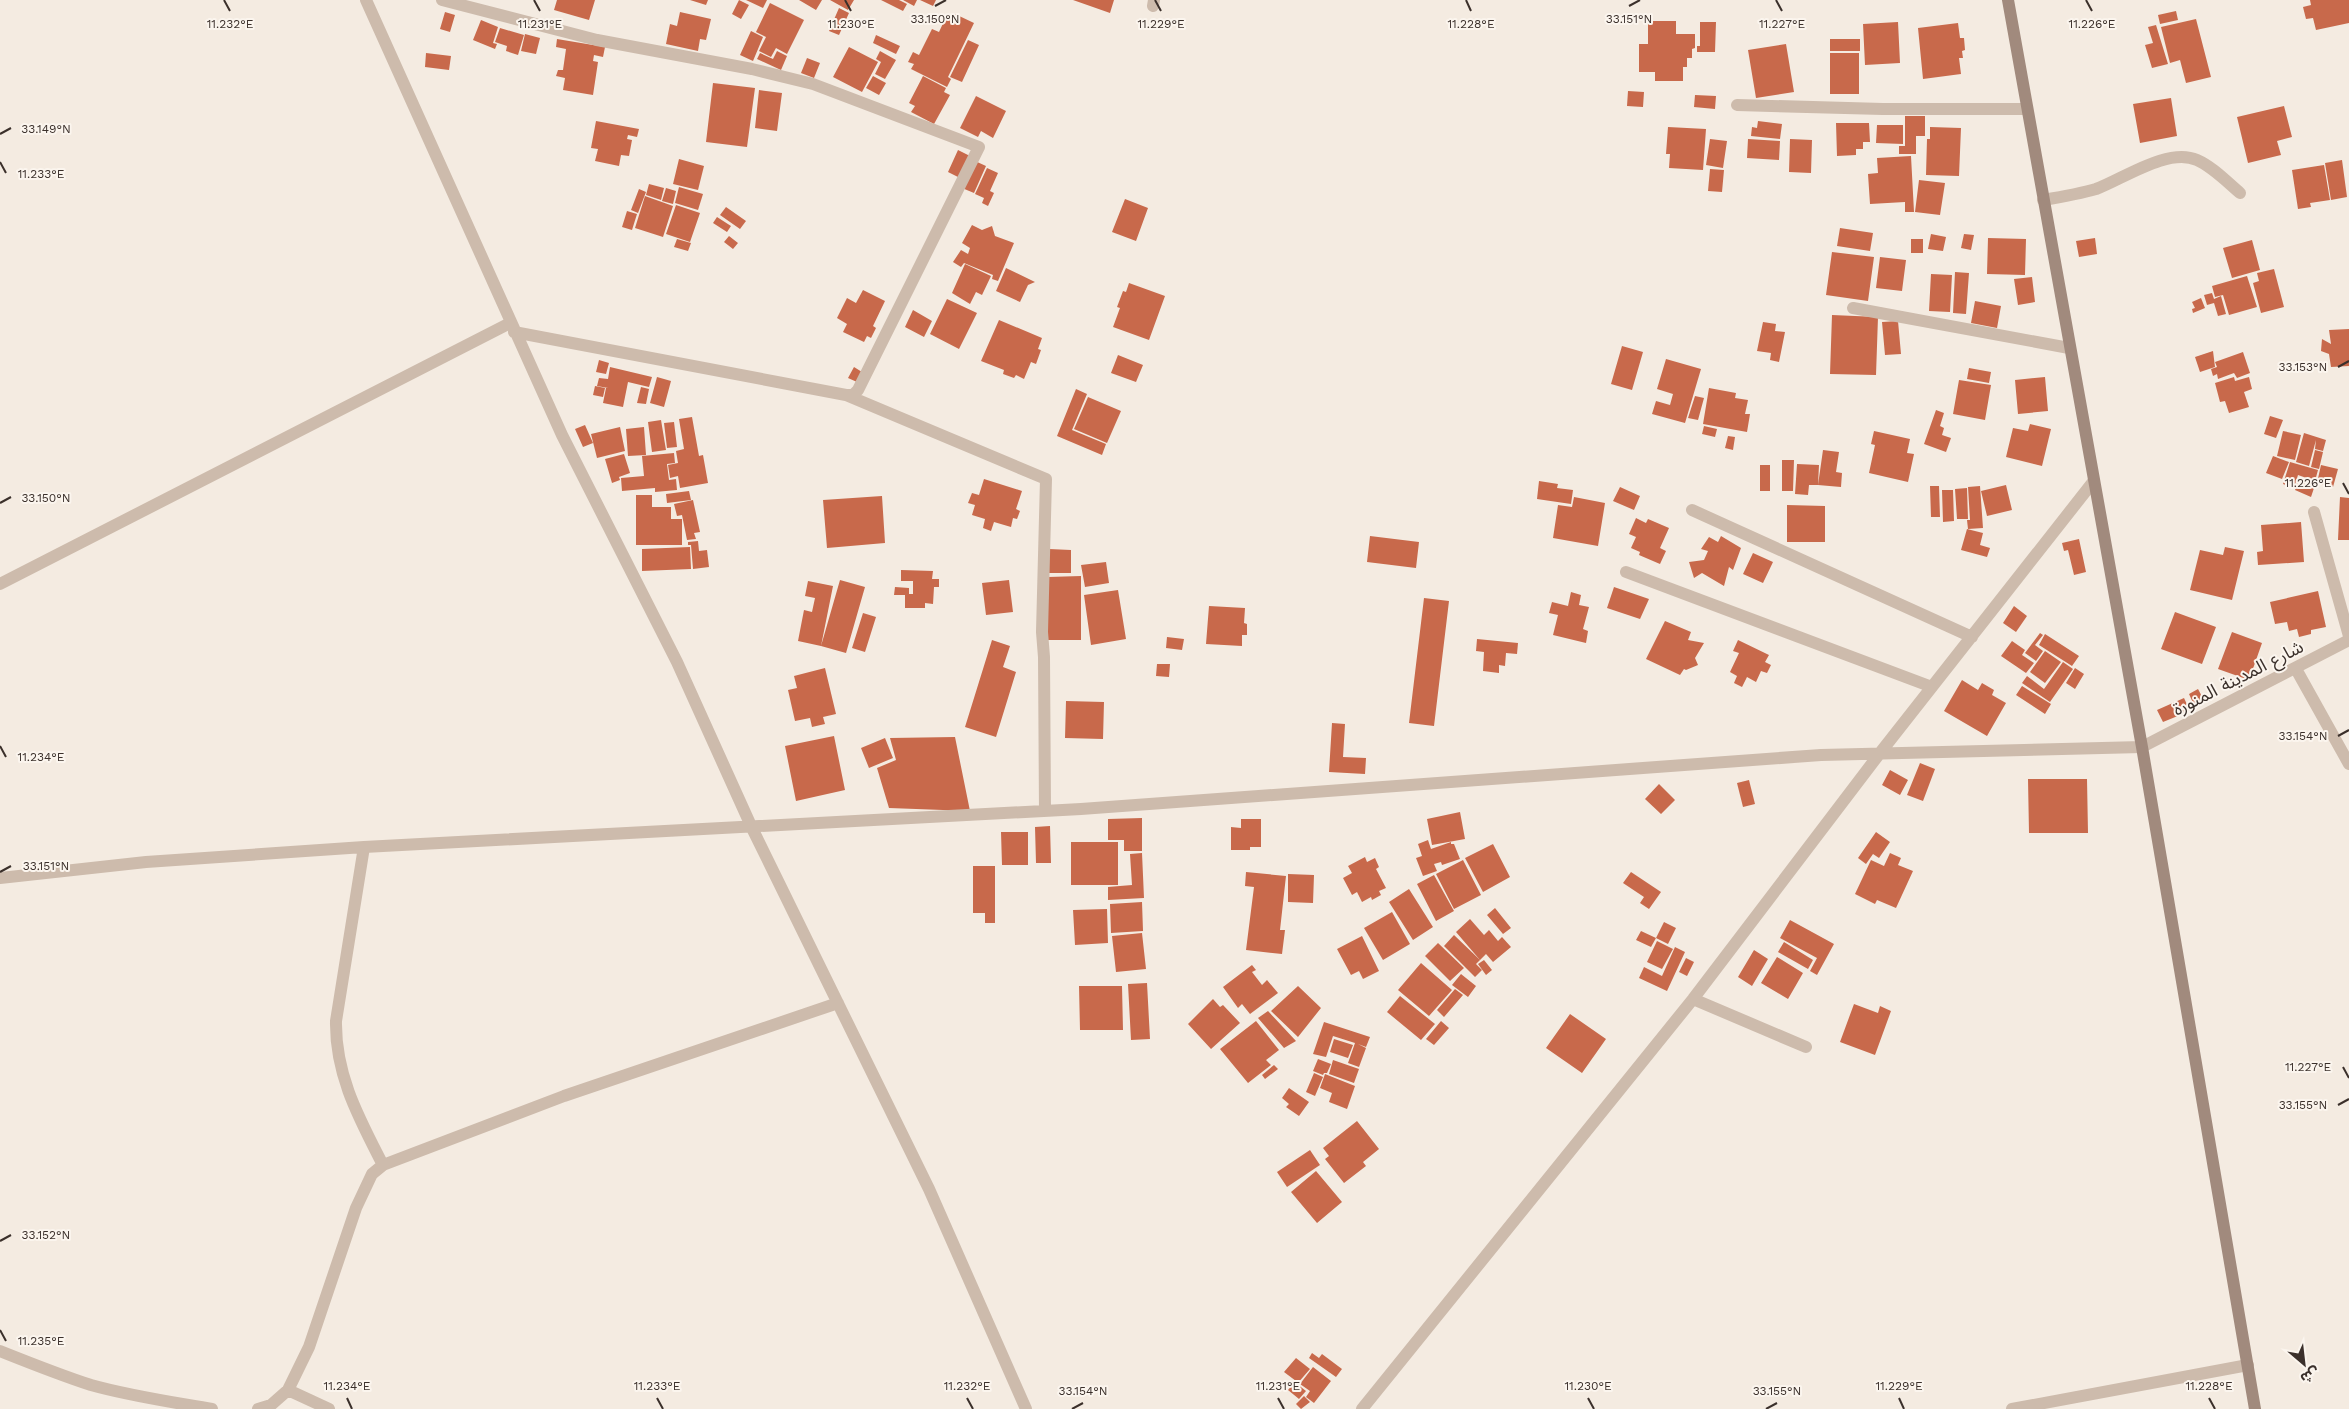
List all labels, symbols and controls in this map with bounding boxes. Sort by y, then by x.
text: 33.150°N [910,12,960,26]
text: 33.151°N [1606,12,1652,26]
text: 11.232°E [207,17,254,31]
text: 11.231°E [518,17,563,31]
text: 11.230°E [827,17,875,31]
text: 11.229°E [1137,17,1185,31]
text: 11.228°E [1447,17,1495,31]
text: 11.227°E [1759,17,1805,31]
text: 11.226°E [2068,17,2116,31]
text: 33.149°N [21,122,71,136]
text: 11.233°E [18,167,65,181]
text: 33.153°N [2279,360,2327,374]
text: 11.226°E [2284,476,2332,490]
text: 33.150°N [21,491,71,505]
street label: شارع المدينة المنورة [2169,636,2308,723]
text: 33.154°N [2278,729,2328,743]
text: 11.234°E [17,750,65,764]
text: 33.151°N [23,859,69,873]
text: 11.227°E [2285,1060,2331,1074]
text: 33.155°N [2279,1098,2327,1112]
text: 33.152°N [22,1228,70,1242]
text: 11.235°E [18,1334,65,1348]
north arrow [2279,1339,2329,1389]
text: ش [2298,1364,2322,1387]
text: 11.234°E [323,1379,371,1393]
text: 11.233°E [634,1379,681,1393]
text: 11.232°E [944,1379,991,1393]
text: 11.231°E [1256,1379,1301,1393]
text: 11.230°E [1564,1379,1612,1393]
text: 11.229°E [1875,1379,1923,1393]
text: 11.228°E [2185,1379,2233,1393]
text: 33.154°N [1058,1384,1108,1398]
text: 33.155°N [1753,1384,1801,1398]

